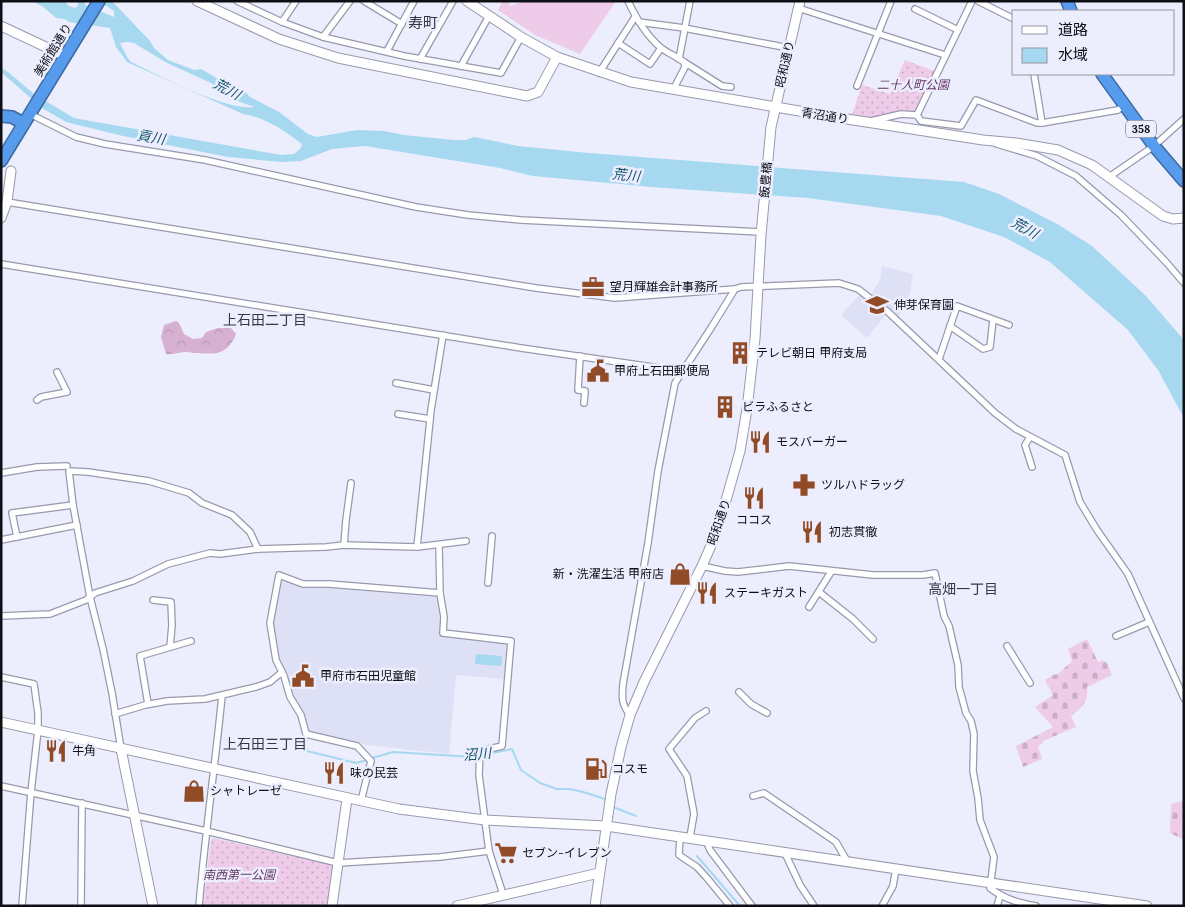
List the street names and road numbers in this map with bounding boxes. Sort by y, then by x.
street label: 美術館通り [30,20,75,79]
street label: 昭和通り [772,39,797,89]
street label: 青沼通り [800,104,850,127]
road number: 358 [1126,120,1156,138]
street label: 飯豊橋 [756,161,775,199]
street label: 昭和通り [704,497,733,547]

